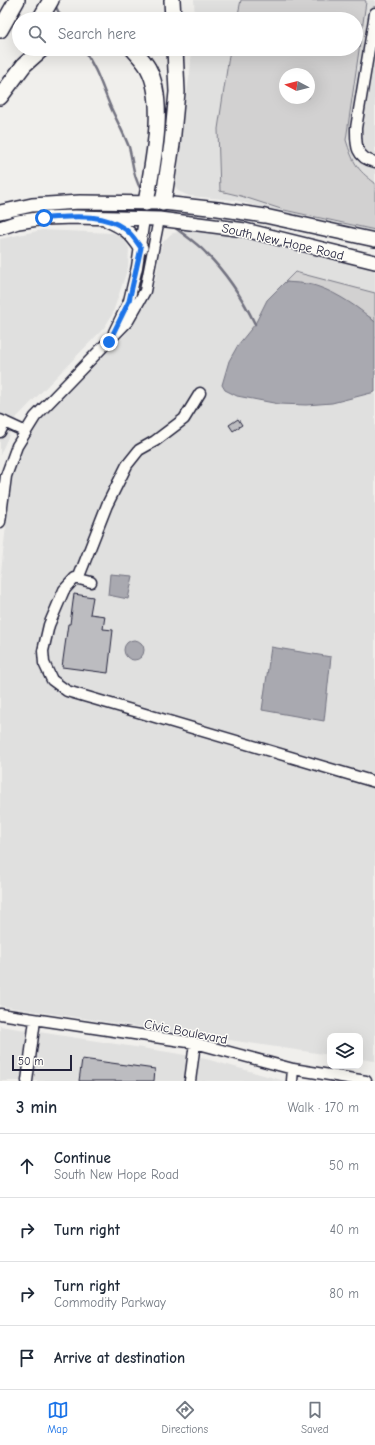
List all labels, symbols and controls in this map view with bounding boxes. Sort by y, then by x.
search box [12,12,363,56]
icon: search [26,23,48,45]
text: Search here [58,25,136,43]
north arrow [279,68,315,104]
route start [35,209,53,227]
street label: South New Hope Road [220,220,345,263]
route end [100,333,118,351]
street label: Civic Boulevard [143,1016,229,1047]
map controls [327,1033,363,1069]
button: layers [327,1033,363,1069]
scale bar [12,1053,72,1072]
text: 50 m [18,1055,43,1068]
text: 3 min [16,1098,57,1117]
text: Walk · 170 m [287,1100,359,1115]
text: Continue [54,1149,111,1167]
icon: ahead [16,1155,38,1177]
text: 50 m [329,1158,359,1173]
text: South New Hope Road [54,1167,179,1182]
icon: right [16,1219,38,1241]
text: Turn right [54,1221,120,1239]
text: 40 m [330,1222,359,1237]
text: Turn right [54,1277,120,1295]
icon: right [16,1283,38,1305]
text: 80 m [329,1286,359,1301]
text: Commodity Parkway [54,1295,166,1310]
icon: arrive [16,1347,38,1369]
text: Arrive at destination [54,1349,185,1367]
tab: Map [47,1399,69,1436]
tab: Directions [162,1399,208,1436]
tab: Saved [301,1399,328,1436]

